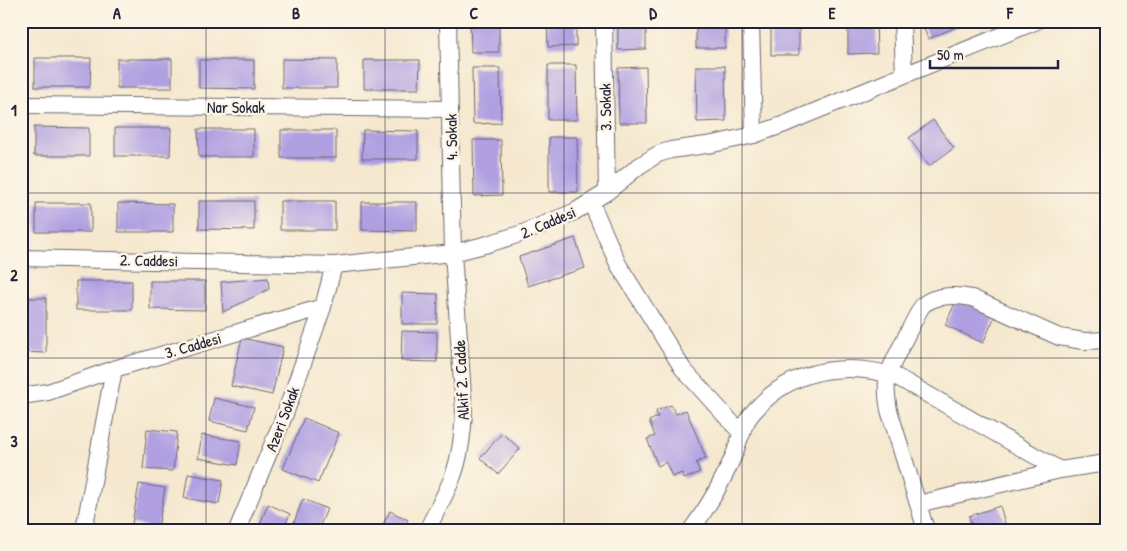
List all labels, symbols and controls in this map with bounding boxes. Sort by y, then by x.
text: A [113,2,121,24]
text: B [292,2,300,24]
text: C [470,2,479,24]
text: D [649,2,657,24]
text: E [828,2,836,24]
text: F [1006,2,1014,24]
scale bar [930,38,1057,70]
text: 50 m [937,44,964,65]
street label: 3. Sokak [594,83,616,131]
street label: Nar Sokak [207,96,265,118]
text: 1 [11,99,17,121]
street label: 4. Sokak [440,113,462,160]
street label: 2. Caddesi [517,200,579,244]
street label: 2. Caddesi [120,248,178,272]
text: 2 [10,264,18,286]
street label: 3. Caddesi [162,326,224,364]
street label: Alkif 2. Cadde [448,339,474,421]
street label: Azeri Sokak [260,383,305,455]
text: 3 [10,430,18,452]

